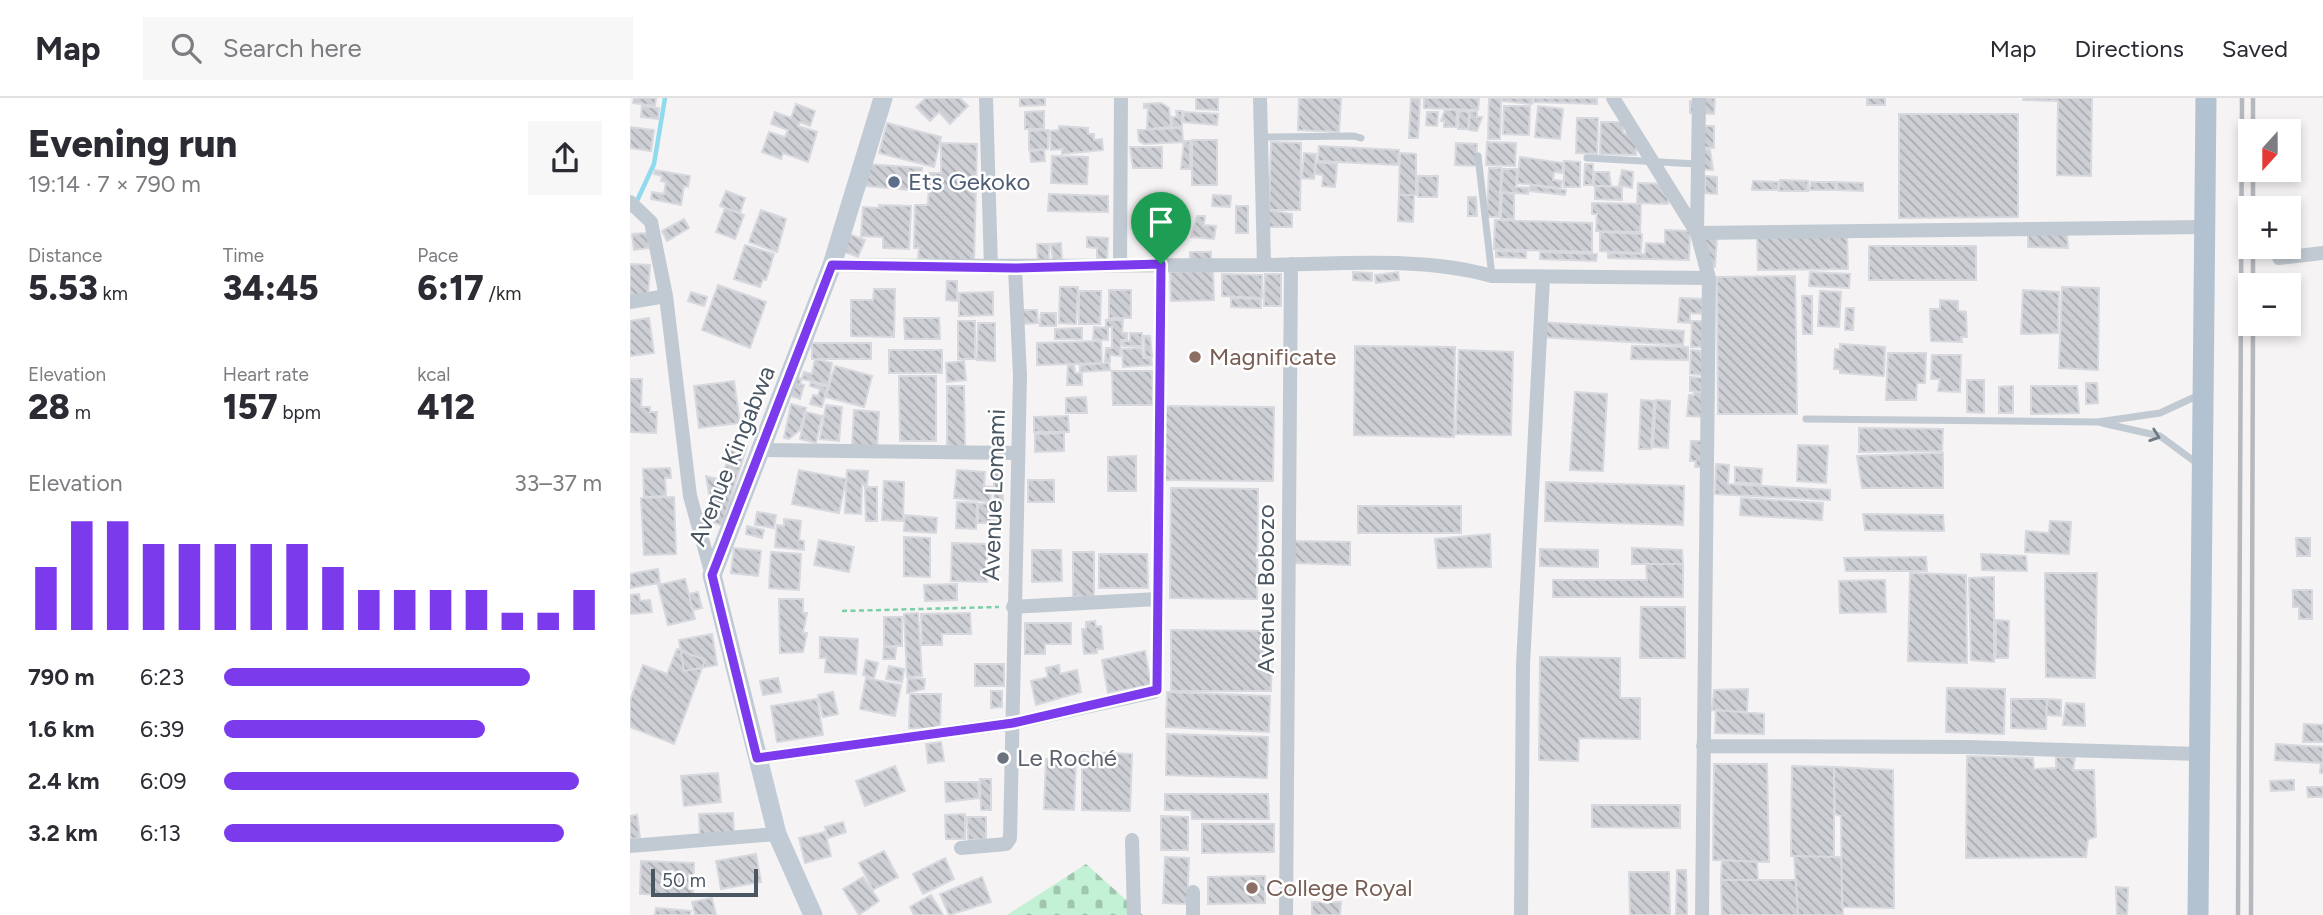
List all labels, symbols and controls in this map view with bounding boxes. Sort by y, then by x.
search box [143,17,633,80]
text: Map [35,29,101,68]
icon: search [167,29,205,67]
text: Search here [223,32,362,64]
text: Map [1990,34,2036,63]
text: Directions [2074,34,2184,63]
text: Saved [2222,34,2288,63]
north arrow [2238,119,2301,182]
map controls [2238,119,2301,336]
text: Evening run [28,121,237,167]
button: share [528,121,602,195]
place label: Ets Gekoko [908,167,1030,196]
text: 19:14 · 7 × 790 m [28,170,201,198]
marker: Ets Gekoko [886,174,902,190]
pin [1131,192,1191,264]
button: + [2238,196,2301,259]
icon: arrive [1142,203,1180,241]
text: Distance [28,244,102,267]
text: Time [223,244,264,267]
text: Pace [417,244,458,267]
text: 5.53 [28,267,98,309]
text: 34:45 [223,267,319,309]
text: 6:17 [417,267,484,309]
button: − [2238,273,2301,336]
text: km [98,282,128,305]
text: /km [484,282,521,305]
place label: Magnificate [1209,342,1336,371]
marker: Magnificate [1187,349,1203,365]
street label: Avenue Kingabwa [682,362,781,550]
text: Elevation [28,363,106,386]
text: Heart rate [223,363,309,386]
text: kcal [417,363,451,386]
text: 28 [28,386,70,428]
text: 157 [223,386,278,428]
text: 412 [417,386,475,428]
text: m [70,401,91,424]
text: bpm [278,401,321,424]
street label: Avenue Lomami [976,408,1011,582]
one-way arrow [2148,428,2160,442]
text: Elevation [28,469,123,497]
text: 33–37 m [514,469,602,497]
street label: Avenue Bobozo [1251,504,1280,674]
text: 790 m [28,663,95,691]
text: 6:23 [140,663,184,691]
text: 1.6 km [28,715,95,743]
text: 6:39 [140,715,184,743]
place label: Le Roché [1017,743,1117,772]
marker: Le Roché [995,750,1011,766]
text: 2.4 km [28,767,99,795]
text: 6:09 [140,767,187,795]
text: 3.2 km [28,819,98,847]
text: 6:13 [140,819,181,847]
scale bar [651,866,758,898]
text: 50 m [662,869,706,892]
place label: College Royal [1266,873,1413,902]
marker: College Royal [1244,880,1260,896]

